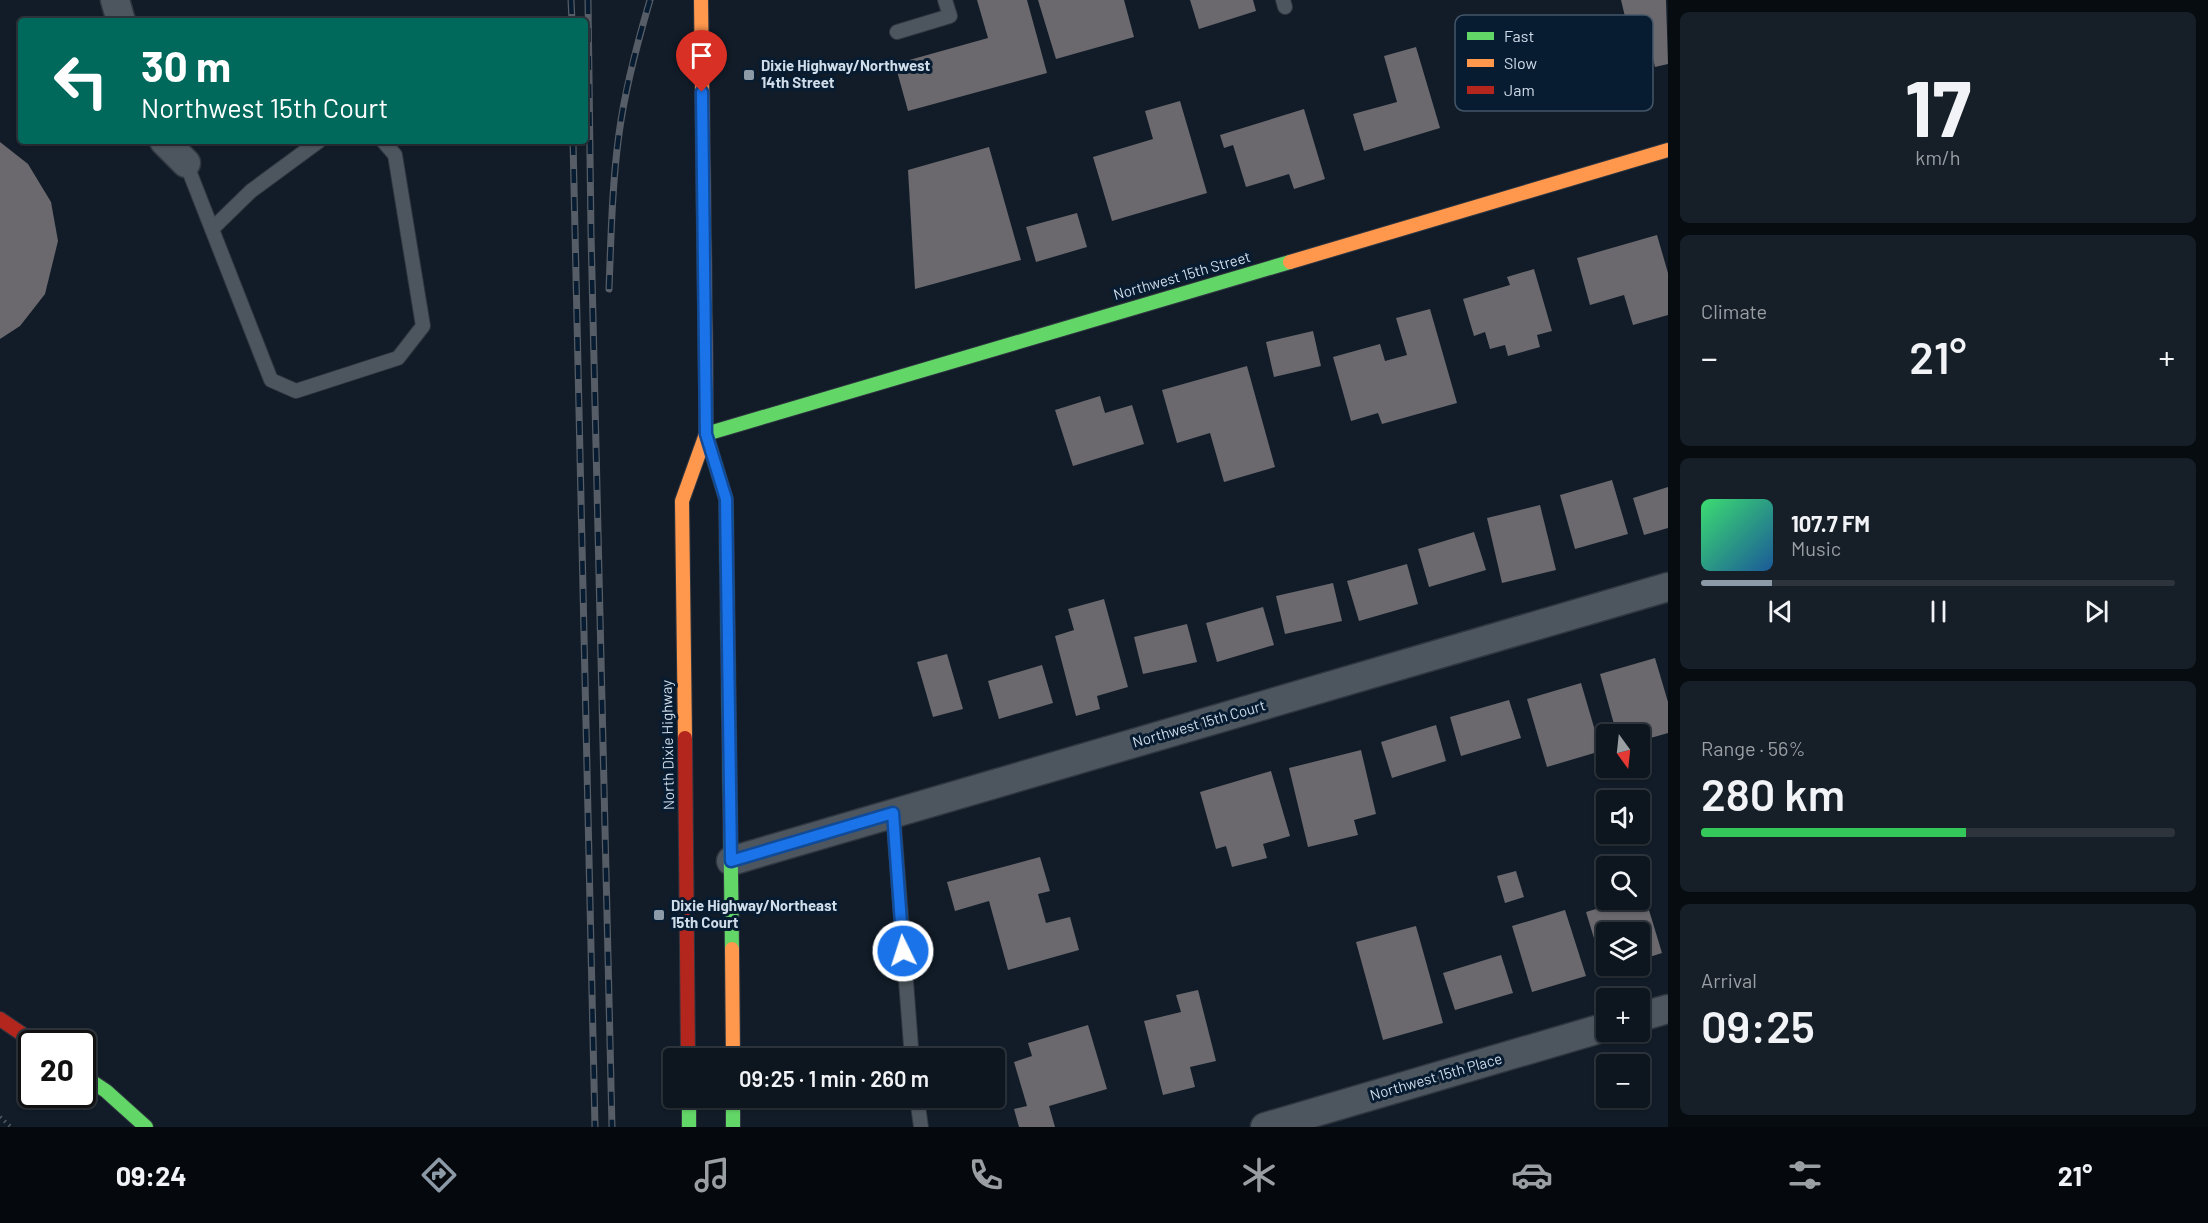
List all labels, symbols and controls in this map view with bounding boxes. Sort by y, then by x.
legend [1455,15,1653,111]
text: Fast [1504,26,1534,45]
pin [676,30,727,92]
icon: arrive [685,39,718,72]
text: 30 m [141,40,231,90]
icon: left [42,42,120,120]
text: Slow [1504,53,1537,72]
place label: Dixie Highway/Northwest 14th Street [761,56,930,91]
text: 17 [1905,59,1971,153]
marker: Dixie Highway/Northwest 14th Street [742,68,756,82]
text: Jam [1504,80,1535,99]
text: Northwest 15th Court [141,91,388,123]
text: km/h [1915,145,1961,169]
street label: Northwest 15th Street [1111,247,1252,303]
text: Climate [1701,299,1767,323]
text: 21° [1909,329,1967,383]
text: − [1701,337,1718,377]
text: + [2158,337,2175,377]
text: 107.7 FM [1791,510,1870,536]
text: Music [1791,536,1841,560]
icon: previous [1764,595,1797,628]
icon: pause [1922,595,1955,628]
icon: next [2080,595,2113,628]
street label: North Dixie Highway [657,680,677,810]
street label: Northwest 15th Court [1130,695,1267,751]
north arrow [1596,724,1650,778]
map controls [1596,724,1650,1108]
text: Range · 56% [1701,736,1805,760]
text: 280 km [1701,766,1845,820]
button: sound [1596,790,1650,844]
button: search [1596,856,1650,910]
place label: Dixie Highway/Northeast 15th Court [671,896,837,931]
marker: Dixie Highway/Northeast 15th Court [652,908,666,922]
position arrow [871,919,935,983]
button: layers [1596,922,1650,976]
text: Arrival [1701,968,1757,992]
button: + [1596,988,1650,1042]
text: 09:25 [1701,998,1815,1052]
speed limit sign: 20 [18,1030,96,1108]
street label: Northwest 15th Place [1368,1049,1504,1104]
button: − [1596,1054,1650,1108]
text: 09:25 · 1 min · 260 m [739,1065,929,1091]
icon: directions [418,1154,460,1196]
icon: music [691,1154,733,1196]
icon: phone [965,1154,1007,1196]
icon: climate [1238,1154,1280,1196]
icon: car [1511,1154,1553,1196]
icon: filters [1784,1154,1826,1196]
text: 09:24 [116,1159,187,1191]
text: 21° [2058,1159,2092,1191]

